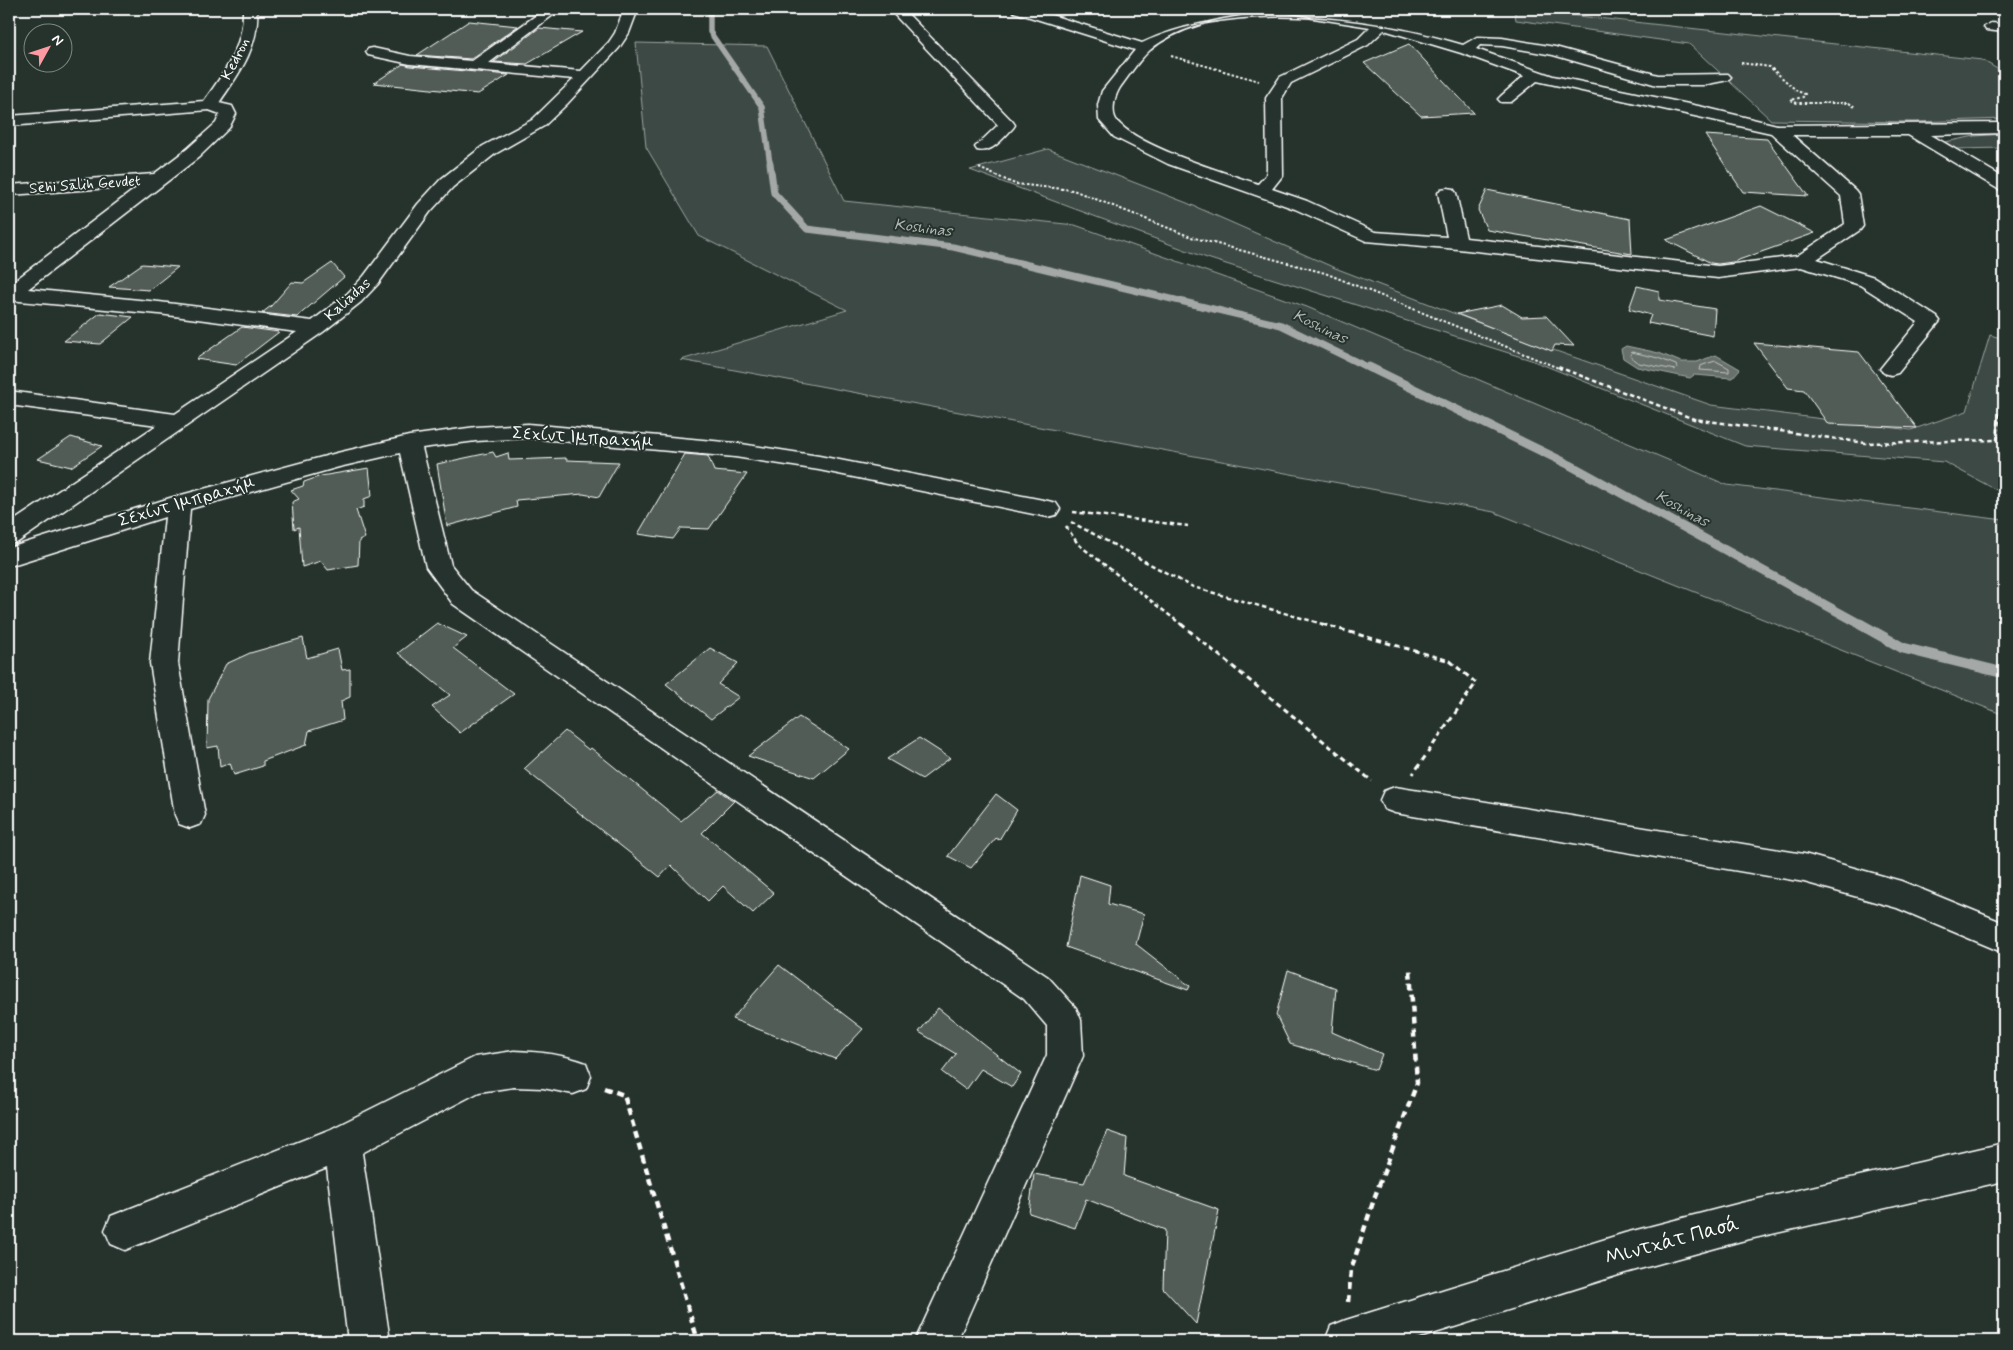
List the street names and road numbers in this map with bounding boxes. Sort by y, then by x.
street label: Kedron [217,34,255,84]
street label: Sehi Salih Gevdet [29,171,142,199]
street label: Kaliadas [321,274,376,326]
street label: Σεχίντ Ιμπραχήμ [511,421,655,455]
street label: Σεχίντ Ιμπραχήμ [115,471,259,533]
street label: Μιντχάτ Πασά [1602,1210,1742,1272]

